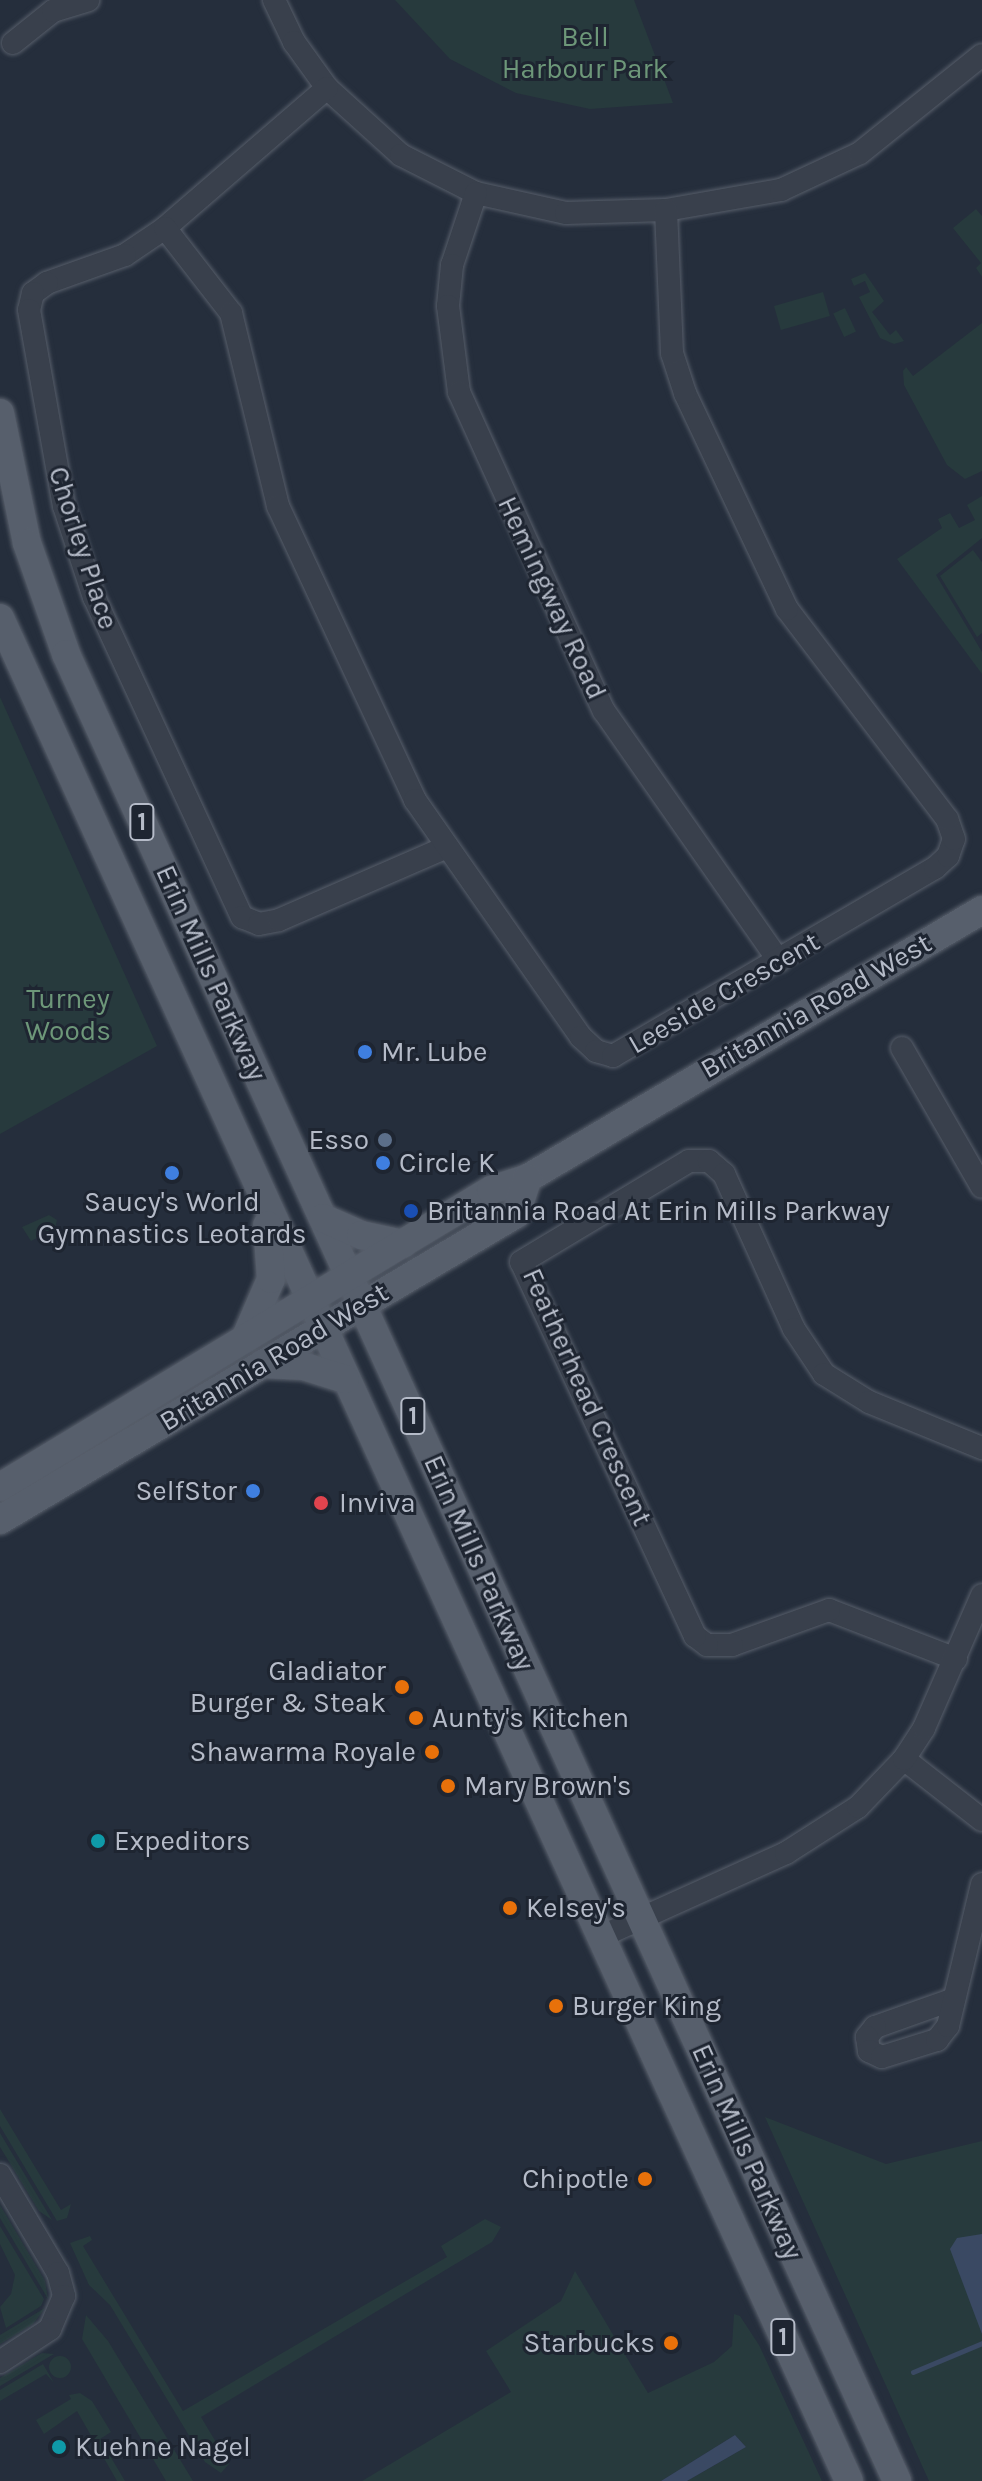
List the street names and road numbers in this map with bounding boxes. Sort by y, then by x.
street label: Chorley Place [41,462,125,634]
street label: Hemingway Road [490,491,614,705]
road number: 1 [128,800,156,844]
street label: Erin Mills Parkway [148,860,274,1086]
street label: Leeside Crescent [622,925,826,1061]
street label: Britannia Road West [695,926,937,1086]
street label: Featherhead Crescent [515,1263,659,1531]
street label: Britannia Road West [154,1275,394,1439]
road number: 1 [399,1394,427,1438]
street label: Erin Mills Parkway [416,1450,542,1676]
street label: Erin Mills Parkway [684,2039,810,2265]
road number: 1 [769,2315,797,2359]

